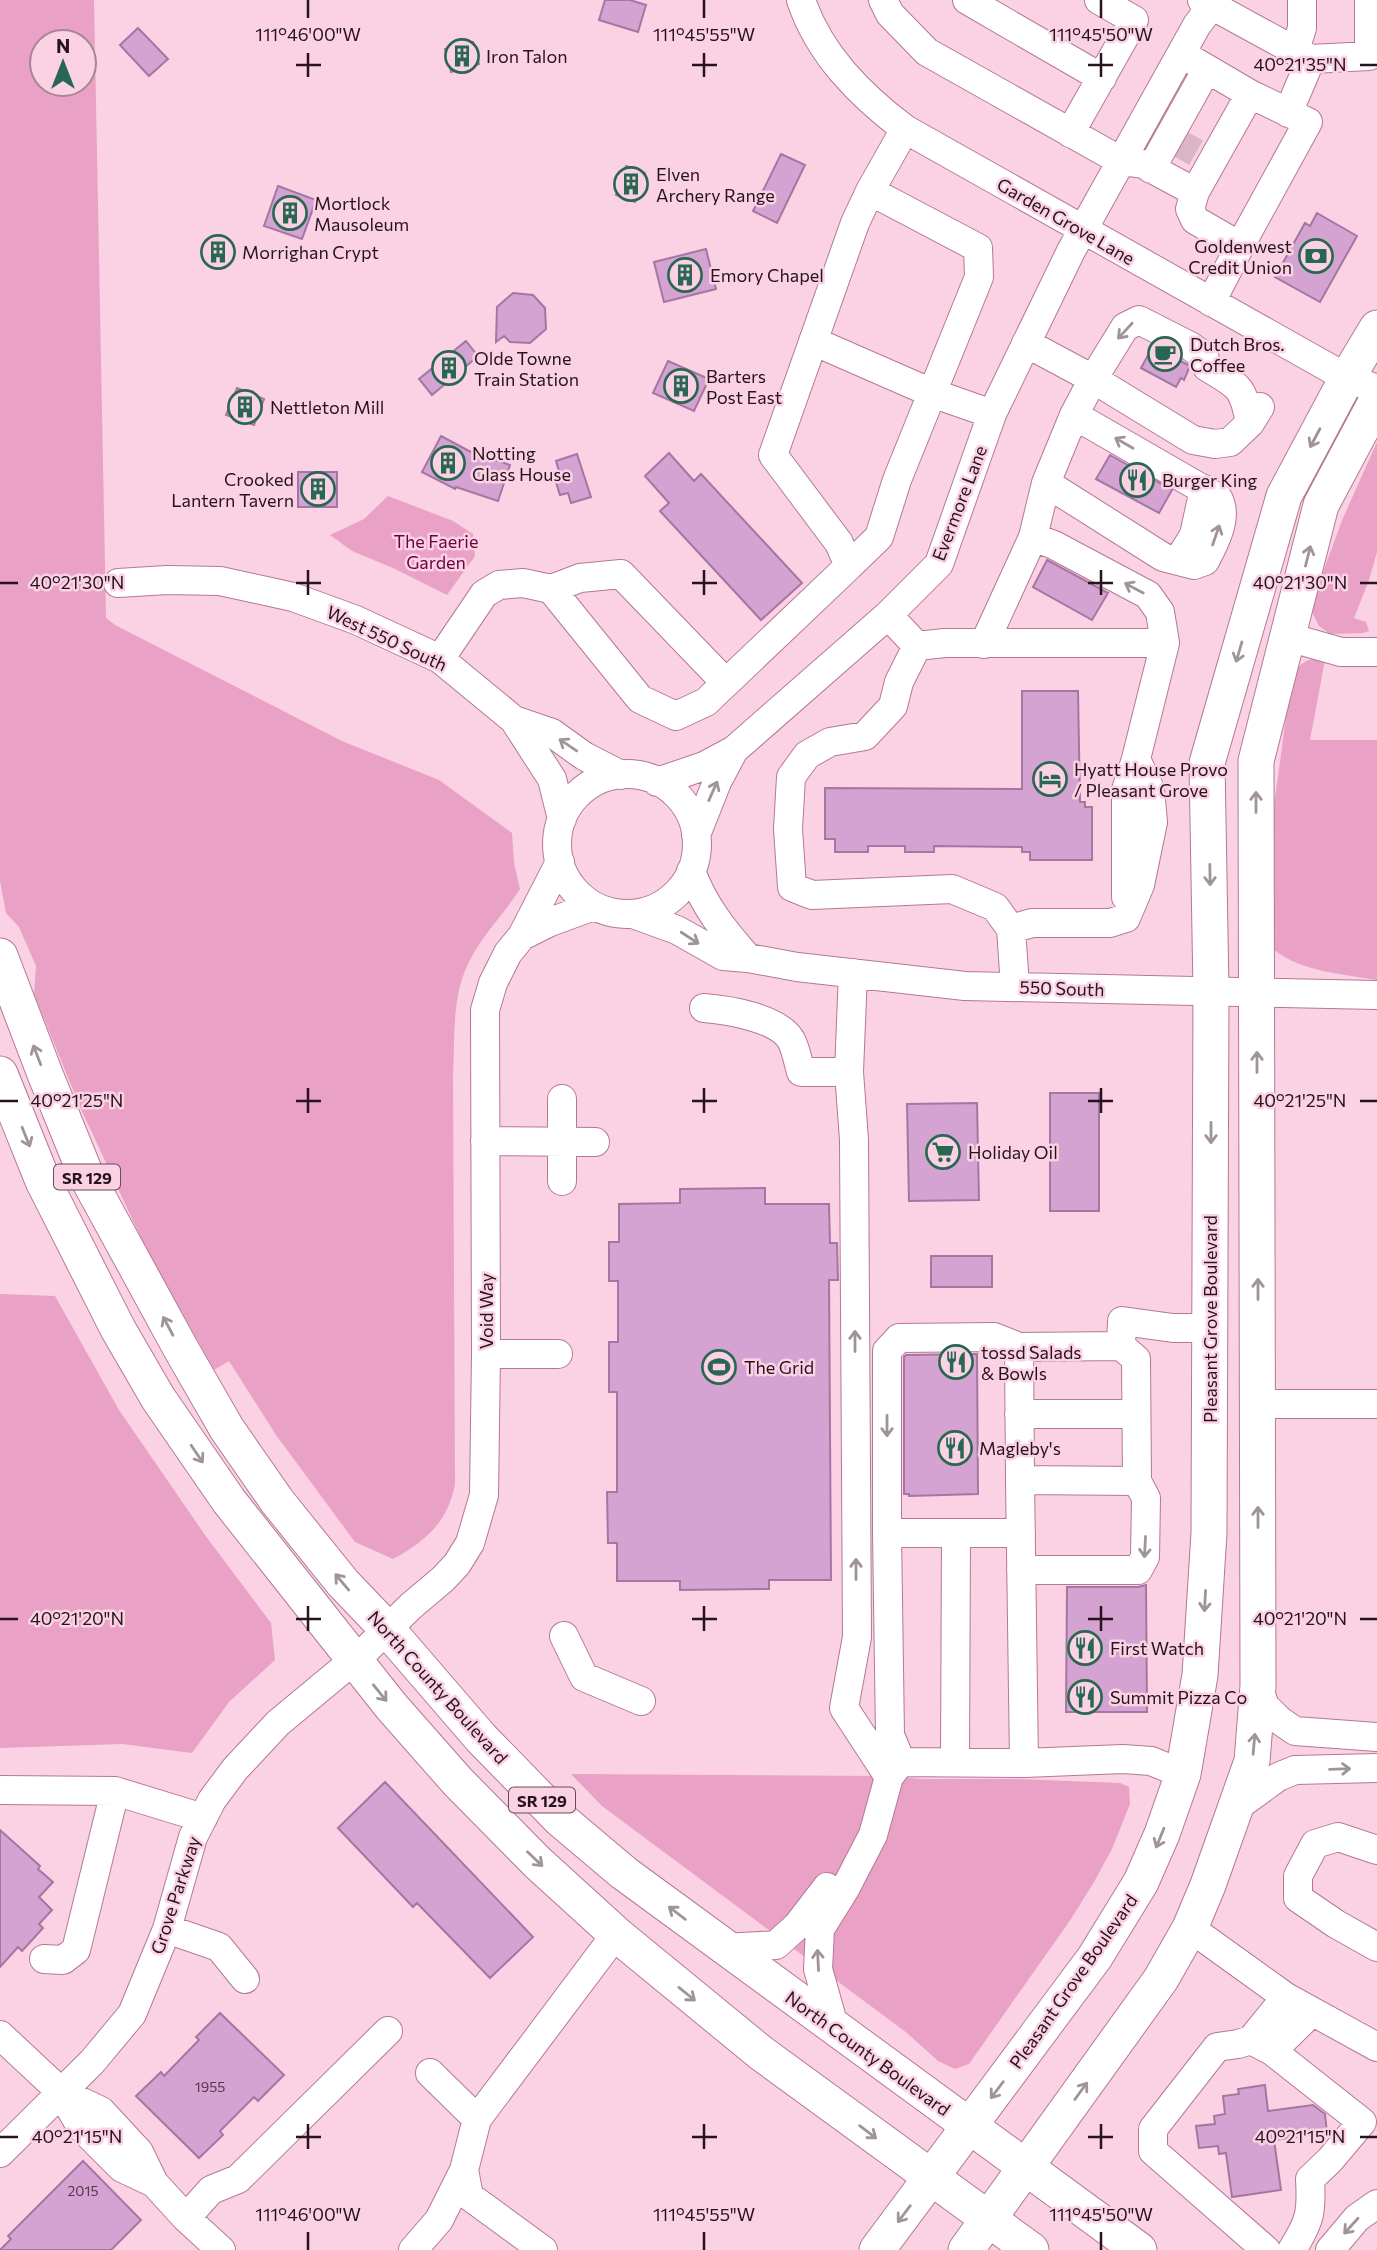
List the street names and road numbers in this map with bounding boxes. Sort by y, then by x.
street label: Garden Grove Lane [993,173,1139,269]
street label: Evermore Lane [927,442,991,564]
street label: West 550 South [323,600,451,676]
street label: 550 South [1019,976,1105,1000]
road number: SR 129 [54,1164,120,1190]
street label: Pleasant Grove Boulevard [1199,1215,1221,1423]
street label: Void Way [475,1273,497,1349]
street label: North County Boulevard [363,1606,513,1768]
road number: SR 129 [509,1788,575,1812]
street label: Grove Parkway [146,1833,204,1957]
street label: Pleasant Grove Boulevard [1004,1890,1142,2072]
street label: North County Boulevard [781,1986,955,2120]

